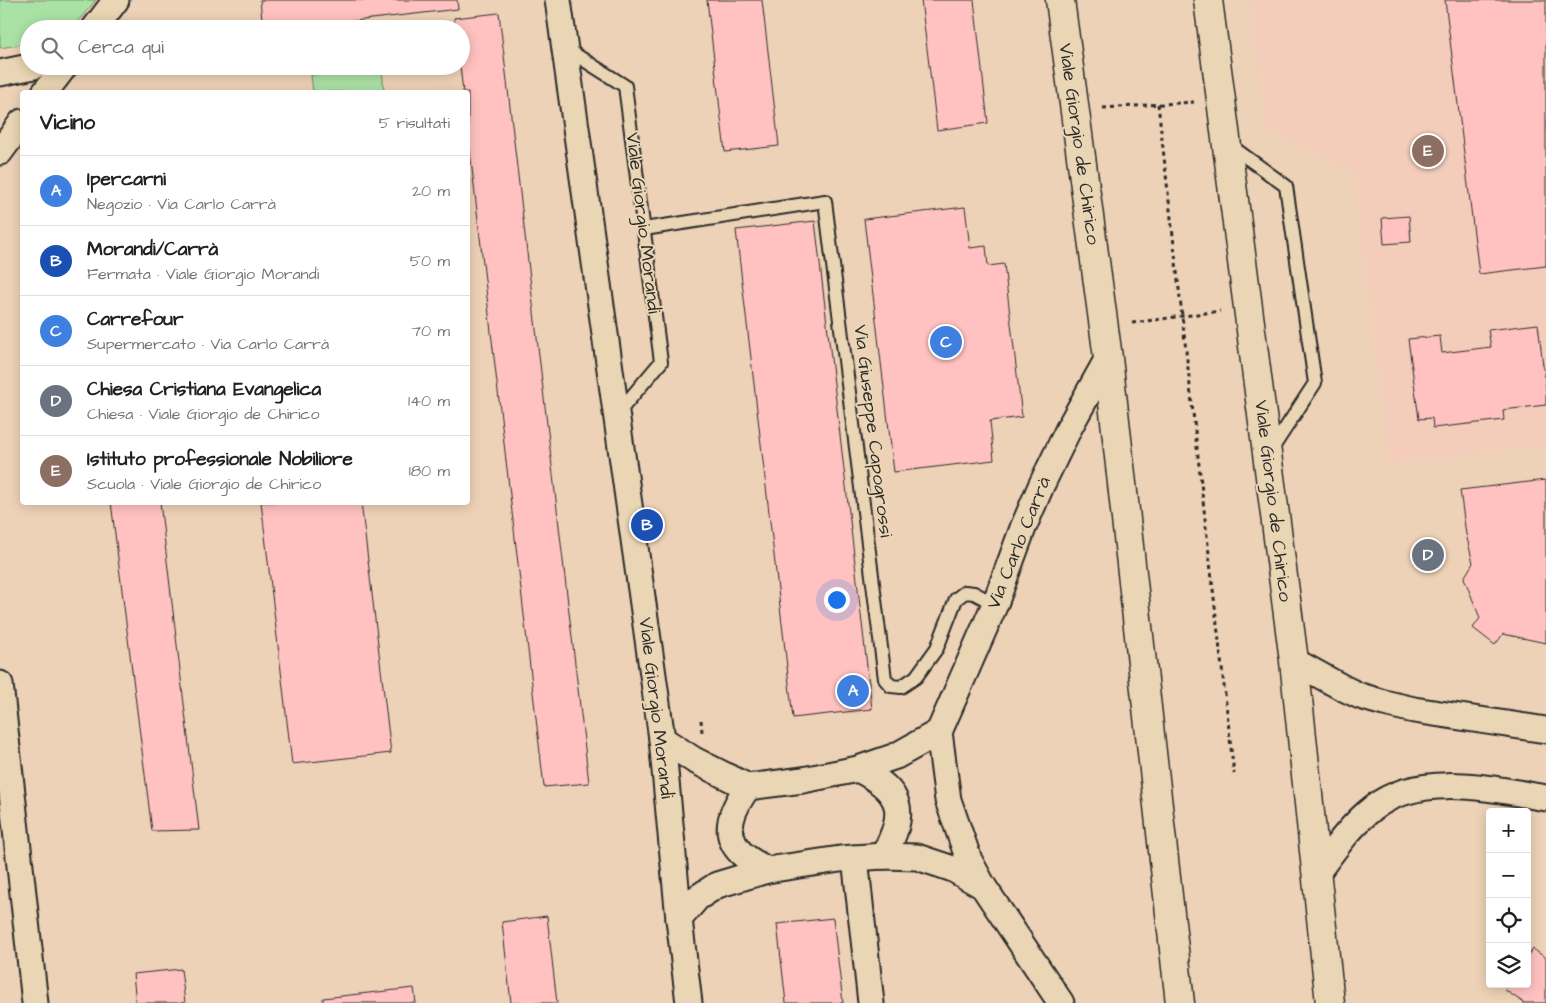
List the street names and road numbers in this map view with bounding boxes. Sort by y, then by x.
street label: Viale Giorgio de Chirico [1051,42,1107,247]
street label: Viale Giorgio Morandi [618,131,668,315]
street label: Via Giuseppe Capogrossi [846,323,899,539]
street label: Viale Giorgio de Chirico [1246,399,1299,604]
street label: Via Carlo Carrà [980,472,1058,613]
street label: Viale Giorgio Morandi [631,616,681,800]

